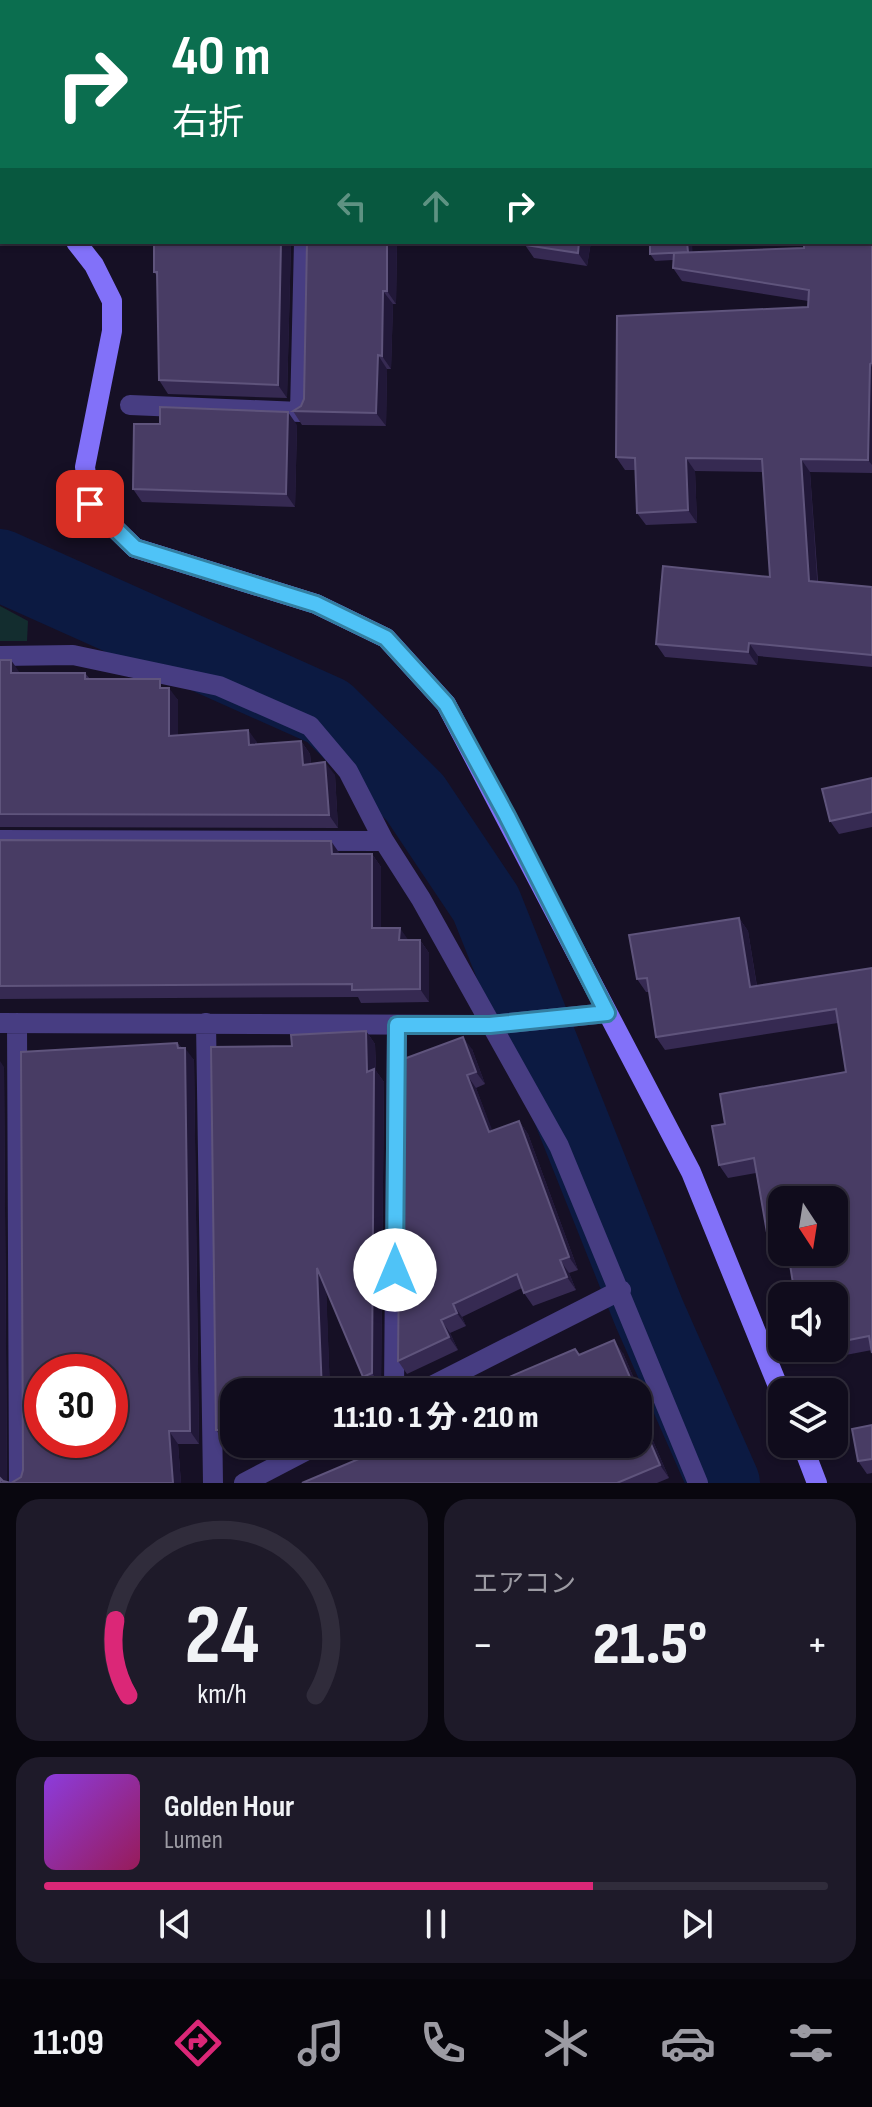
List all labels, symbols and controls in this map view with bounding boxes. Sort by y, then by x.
text: 40 m [172,24,271,91]
icon: right [40,32,144,136]
text: 右折 [172,102,244,145]
icon: left [330,184,374,228]
icon: ahead [414,184,458,228]
icon: right [498,184,542,228]
pin [56,470,124,538]
icon: arrive [68,482,112,526]
north arrow [768,1186,848,1266]
map controls [768,1186,848,1458]
position arrow [353,1228,437,1312]
button: sound [768,1282,848,1362]
speed limit sign: 30 [24,1354,128,1458]
button: layers [768,1378,848,1458]
text: 11:10 · 1 分 · 210 m [334,1400,538,1436]
text: エアコン [472,1569,576,1600]
text: 24 [185,1587,259,1687]
text: 21.5° [593,1609,707,1681]
text: − [472,1619,494,1672]
text: + [806,1619,828,1672]
text: km/h [197,1677,247,1712]
text: Golden Hour [164,1789,294,1825]
text: Lumen [164,1825,223,1856]
icon: previous [153,1902,197,1946]
icon: pause [414,1902,458,1946]
icon: next [675,1902,719,1946]
icon: directions [170,2015,226,2071]
icon: music [293,2015,349,2071]
icon: phone [415,2015,471,2071]
icon: climate [538,2015,594,2071]
icon: car [660,2015,716,2071]
icon: filters [783,2015,839,2071]
text: 11:09 [33,2022,104,2065]

